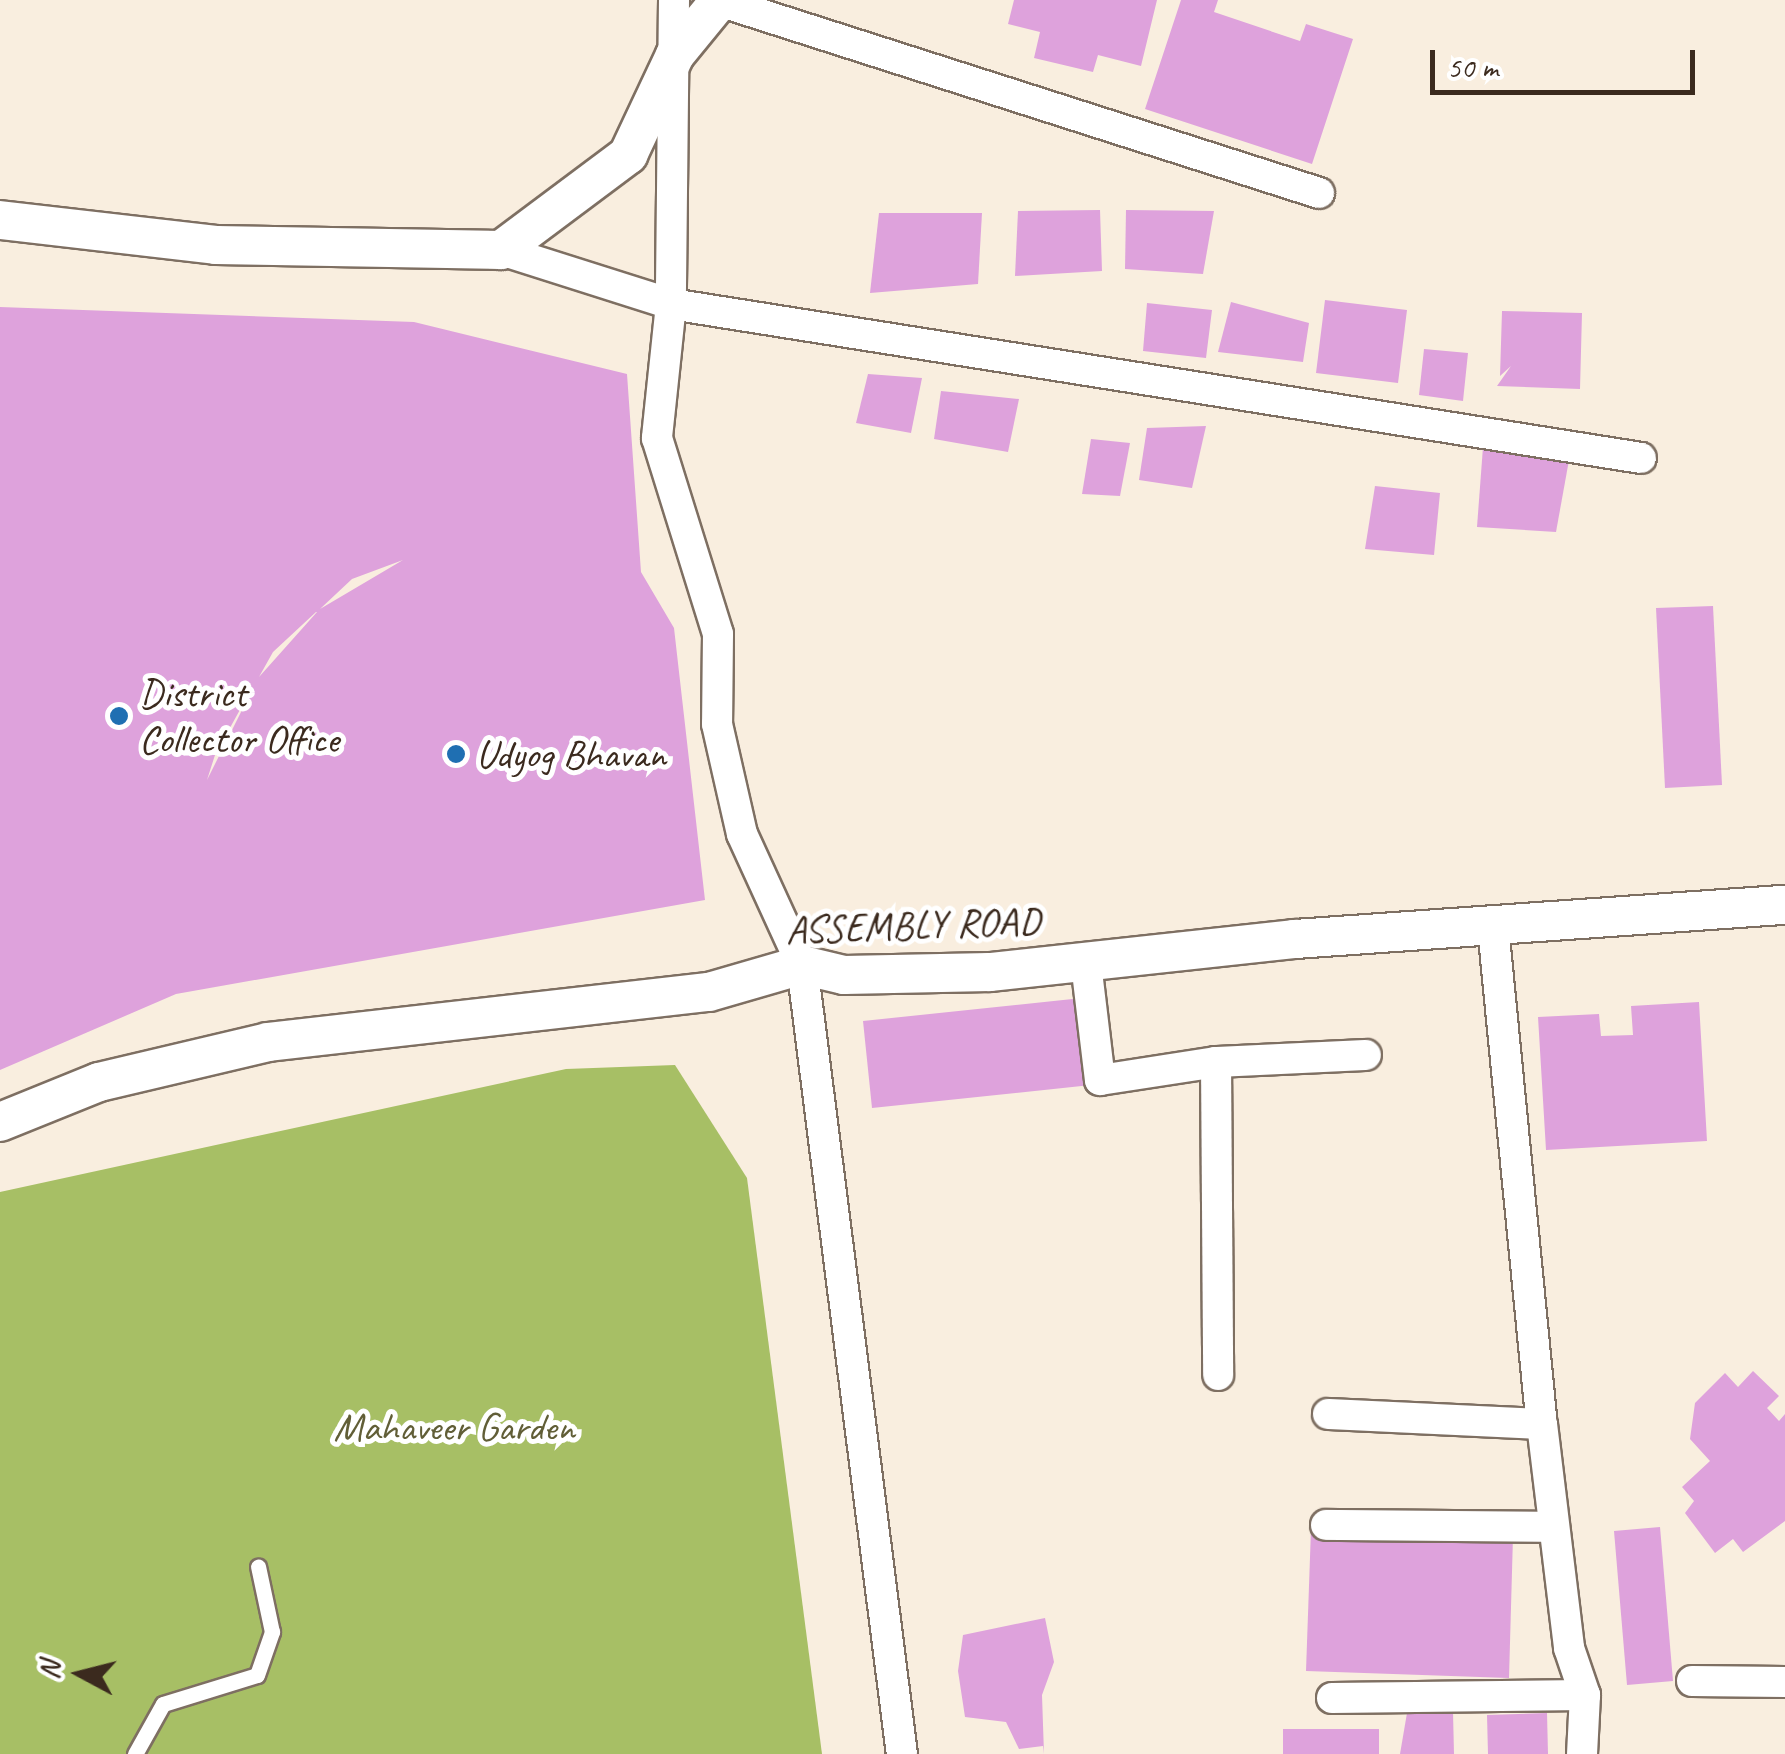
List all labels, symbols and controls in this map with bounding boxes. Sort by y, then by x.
scale bar [1435,30,1700,92]
text: 50 m [1447,48,1498,86]
place label: District Collector Office [139,669,338,763]
marker: District Collector Office [108,705,130,727]
place label: Udyog Bhavan [476,730,667,778]
marker: Udyog Bhavan [445,743,467,765]
street label: ASSEMBLY ROAD [785,897,1041,953]
park label: Mahaveer Garden [333,1403,575,1451]
north arrow [30,1624,130,1724]
text: N [31,1660,68,1681]

